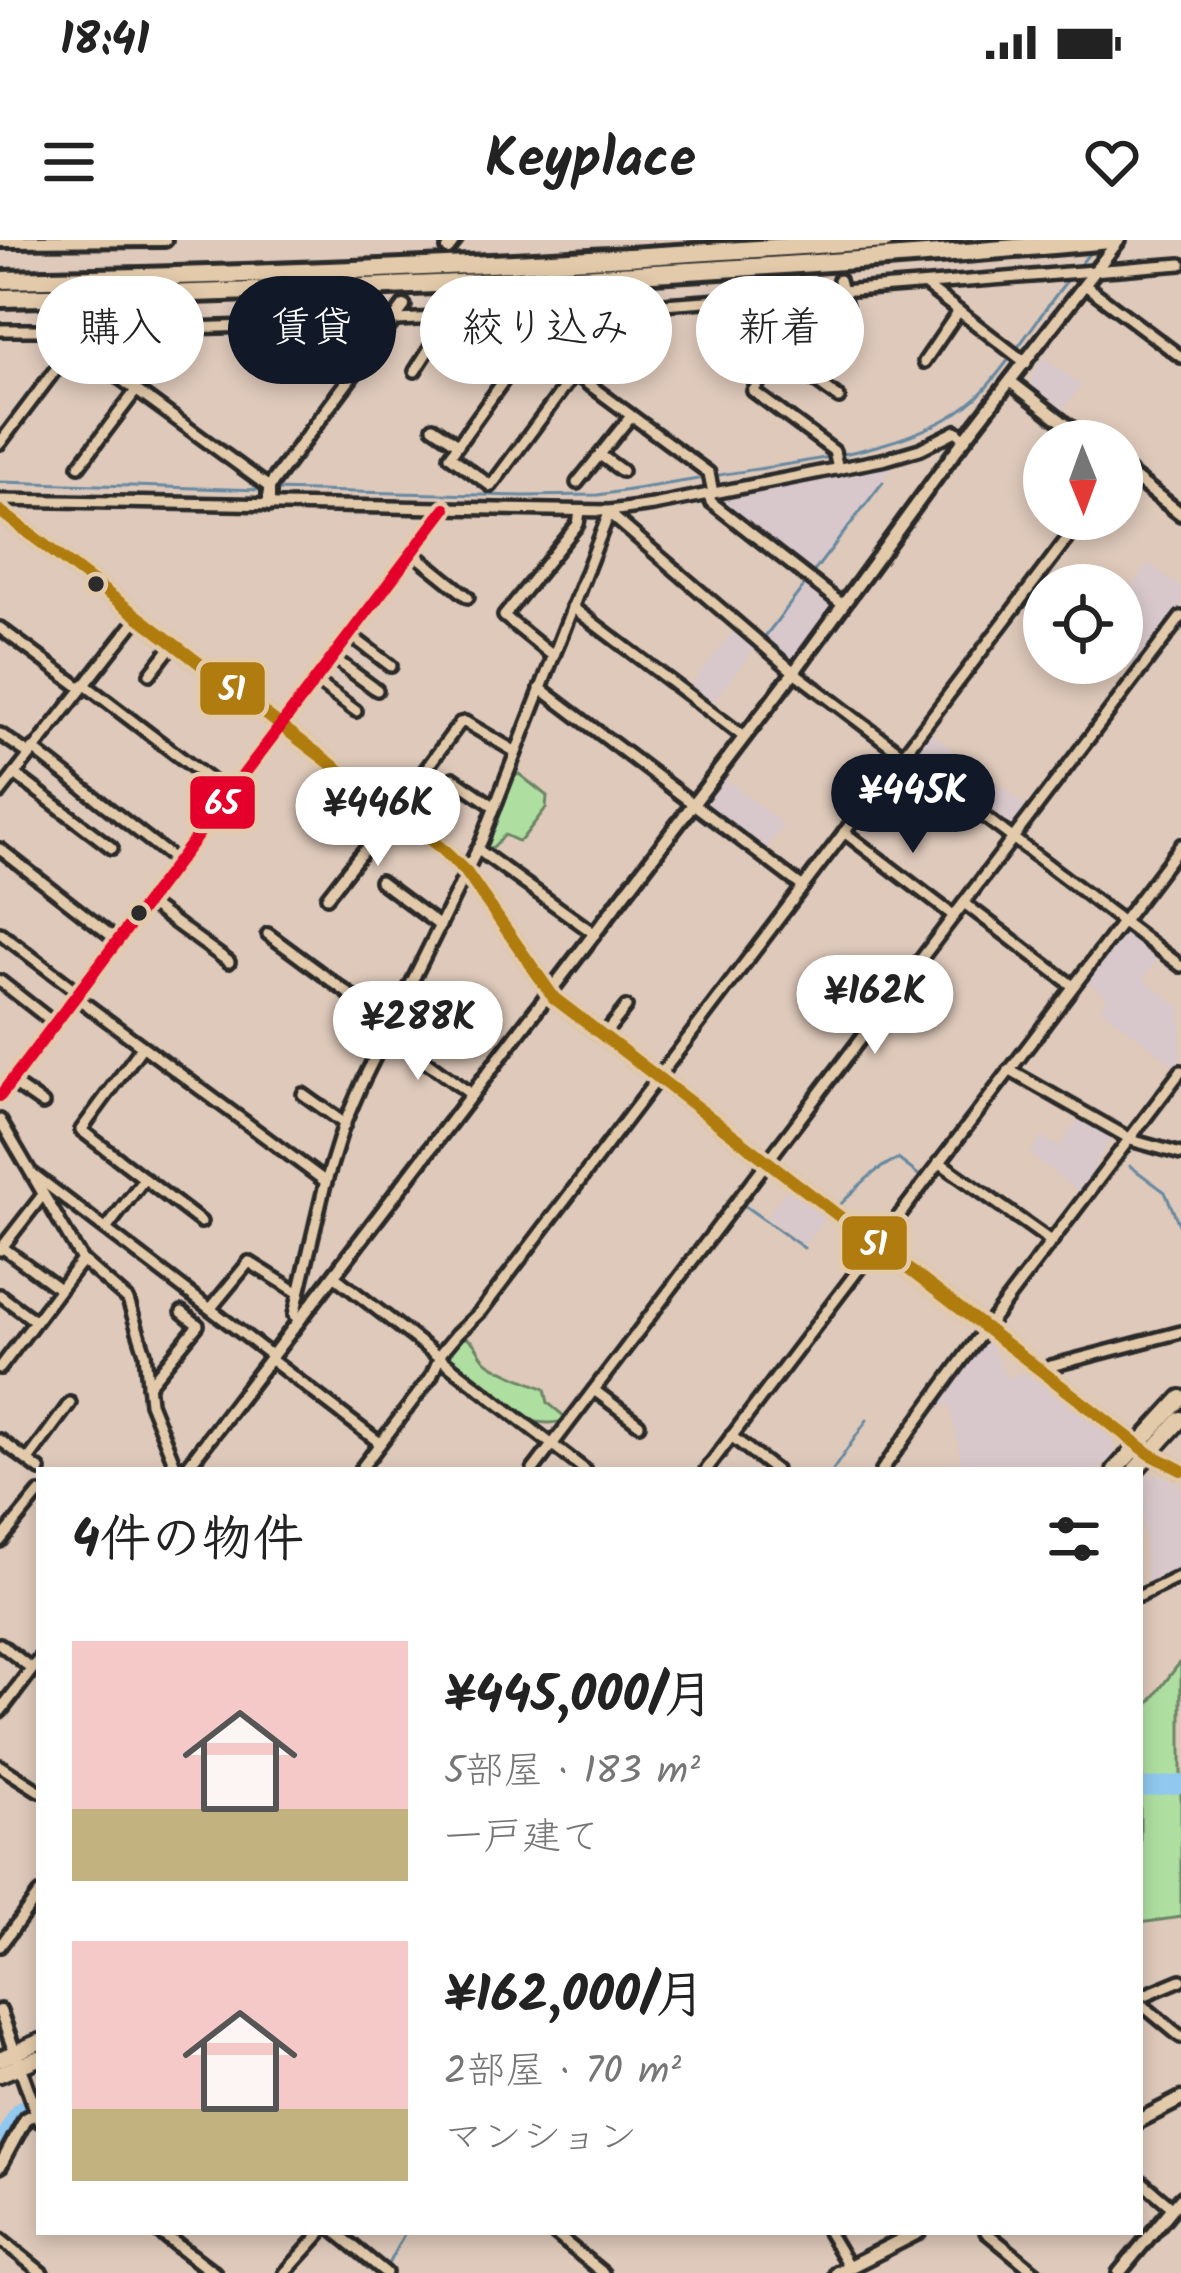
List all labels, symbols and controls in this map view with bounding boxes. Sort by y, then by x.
text: 18:41 [60,6,149,78]
text: Keyplace [485,119,696,205]
icon: menu [36,129,102,195]
icon: heart [1079,129,1145,195]
chip: 購入 [36,276,204,384]
chip: 賃貸 [228,276,396,384]
chip: 絞り込み [420,276,672,384]
chip: 新着 [696,276,864,384]
north arrow [1023,420,1143,540]
map controls [1023,420,1143,684]
button: locate [1023,564,1143,684]
unlabelled marker [85,573,107,595]
line badge: 51 [198,660,267,717]
text: 51 [218,665,245,718]
pin: ¥445K [829,754,997,856]
text: ¥445K [858,762,968,824]
pin: ¥446K [294,767,462,869]
line badge: 65 [188,774,257,831]
text: ¥446K [322,775,434,837]
text: 65 [205,779,243,832]
unlabelled marker [128,902,150,924]
pin: ¥162K [791,955,959,1057]
text: ¥162K [823,963,927,1025]
pin: ¥288K [334,981,502,1083]
text: ¥288K [360,989,476,1051]
line badge: 51 [840,1214,909,1272]
text: 51 [860,1220,887,1273]
text: 4件の物件 [72,1501,304,1582]
icon: filters [1041,1506,1107,1572]
text: ¥445,000/月 [444,1657,714,1738]
icon: home [168,1689,312,1833]
text: 5部屋 · 183 m² [444,1742,700,1804]
text: 一戸建て [444,1808,600,1870]
text: ¥162,000/月 [444,1957,705,2038]
icon: home [168,1989,312,2133]
text: 2部屋 · 70 m² [444,2042,681,2104]
text: マンション [444,2108,637,2170]

